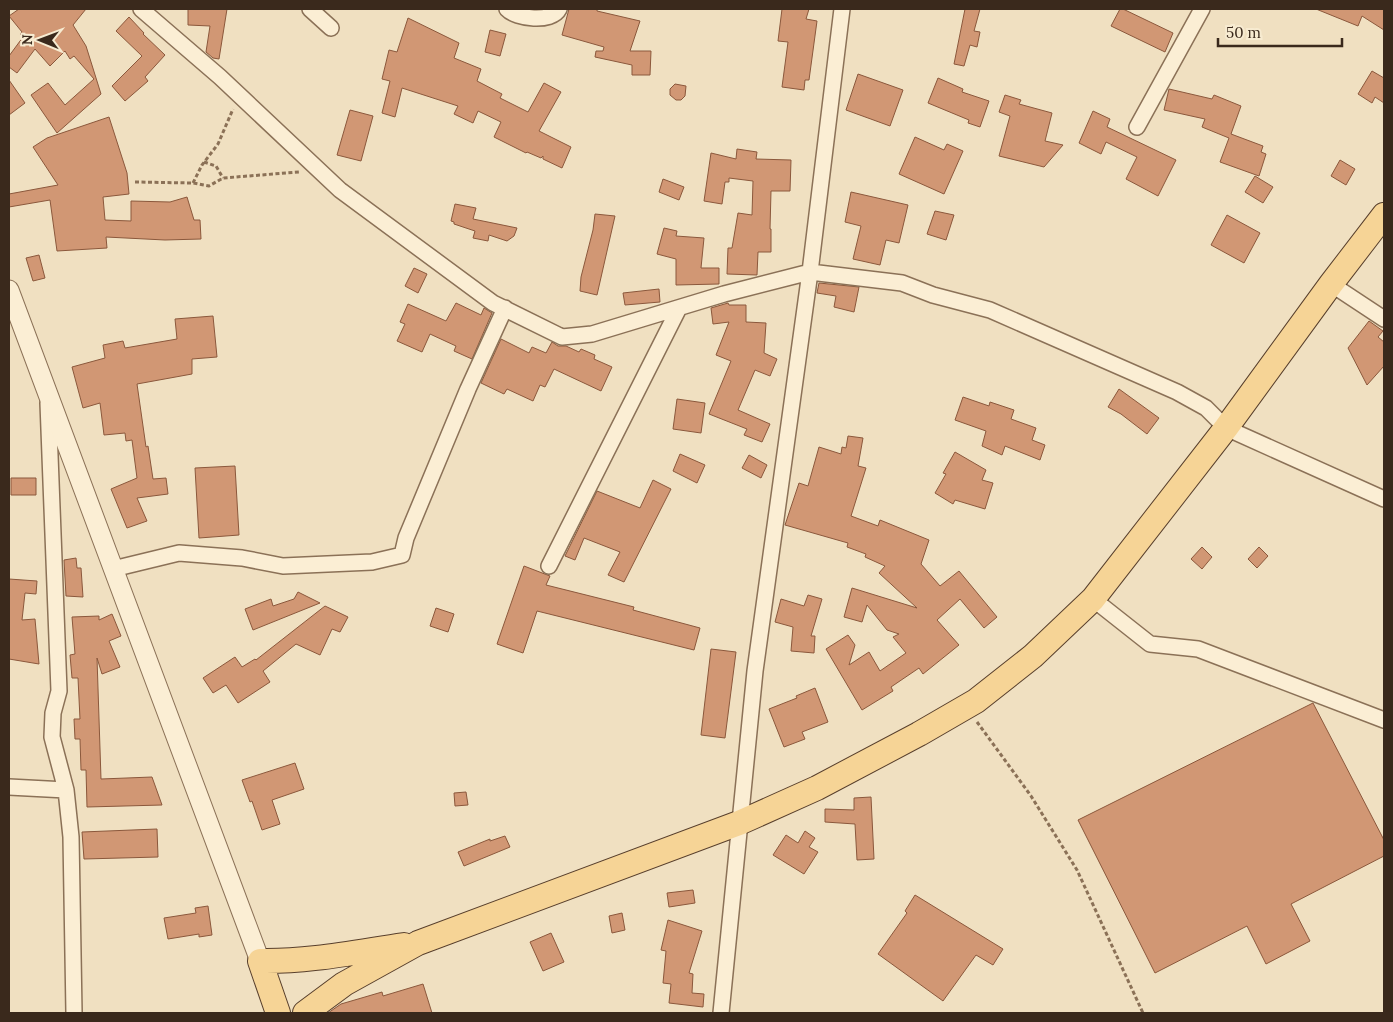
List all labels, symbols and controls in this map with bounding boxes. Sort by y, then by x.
north arrow [15,15,65,65]
scale bar [1218,15,1342,47]
text: 50 m [1226,23,1261,42]
text: N [18,34,36,45]

